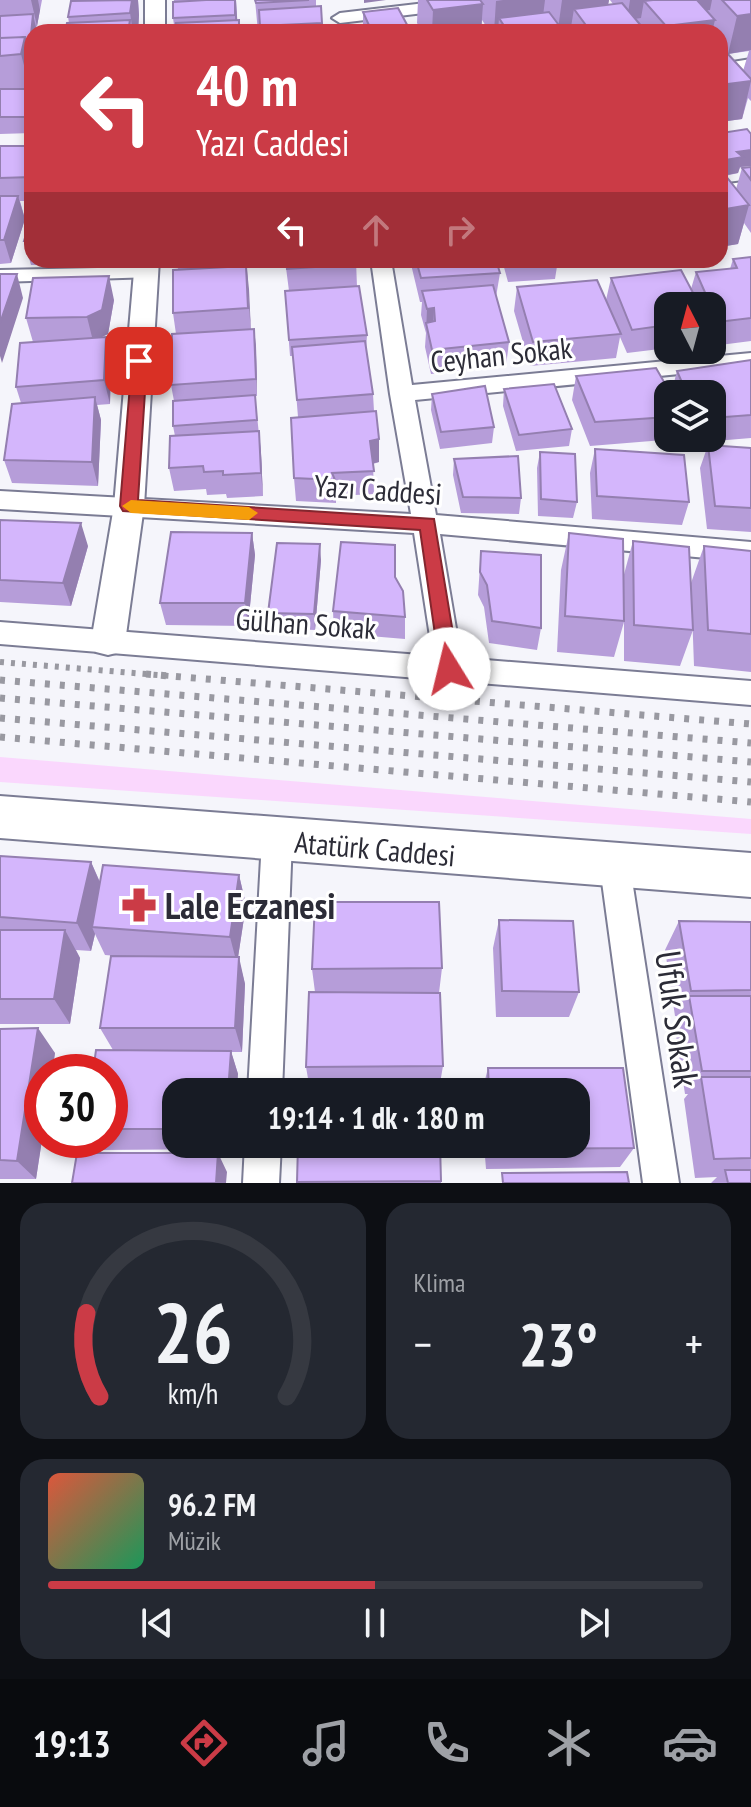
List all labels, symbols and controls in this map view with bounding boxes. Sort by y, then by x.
text: 40 m [196,49,298,121]
icon: left [64,56,168,160]
text: Yazı Caddesi [196,119,350,166]
icon: left [270,208,314,252]
icon: ahead [354,208,398,252]
icon: right [438,208,482,252]
north arrow [654,292,726,364]
map controls [654,292,726,452]
pin [105,327,173,395]
street label: Ceyhan Sokak [428,327,574,381]
icon: arrive [117,339,161,383]
button: layers [654,380,726,452]
street label: Yazı Caddesi [313,465,443,513]
street label: Gülhan Sokak [235,599,378,647]
position arrow [407,627,491,711]
street label: Atatürk Caddesi [293,822,457,874]
place label: Lale Eczanesi [165,882,335,929]
pharmacy icon: Lale Eczanesi [120,886,158,924]
street label: Ufuk Sokak [645,948,711,1090]
speed limit sign: 30 [24,1054,128,1158]
text: 19:14 · 1 dk · 180 m [268,1098,484,1137]
text: Klima [414,1266,465,1299]
text: 26 [153,1278,233,1386]
text: 23° [519,1305,598,1383]
text: − [414,1315,432,1372]
text: + [685,1315,703,1372]
text: km/h [167,1375,218,1412]
text: 96.2 FM [168,1485,256,1524]
text: Müzik [168,1524,221,1557]
icon: previous [135,1601,179,1645]
icon: pause [353,1601,397,1645]
icon: next [572,1601,616,1645]
icon: directions [176,1715,232,1771]
icon: music [298,1715,354,1771]
icon: phone [419,1715,475,1771]
icon: climate [541,1715,597,1771]
icon: car [662,1715,718,1771]
text: 19:13 [33,1720,111,1767]

